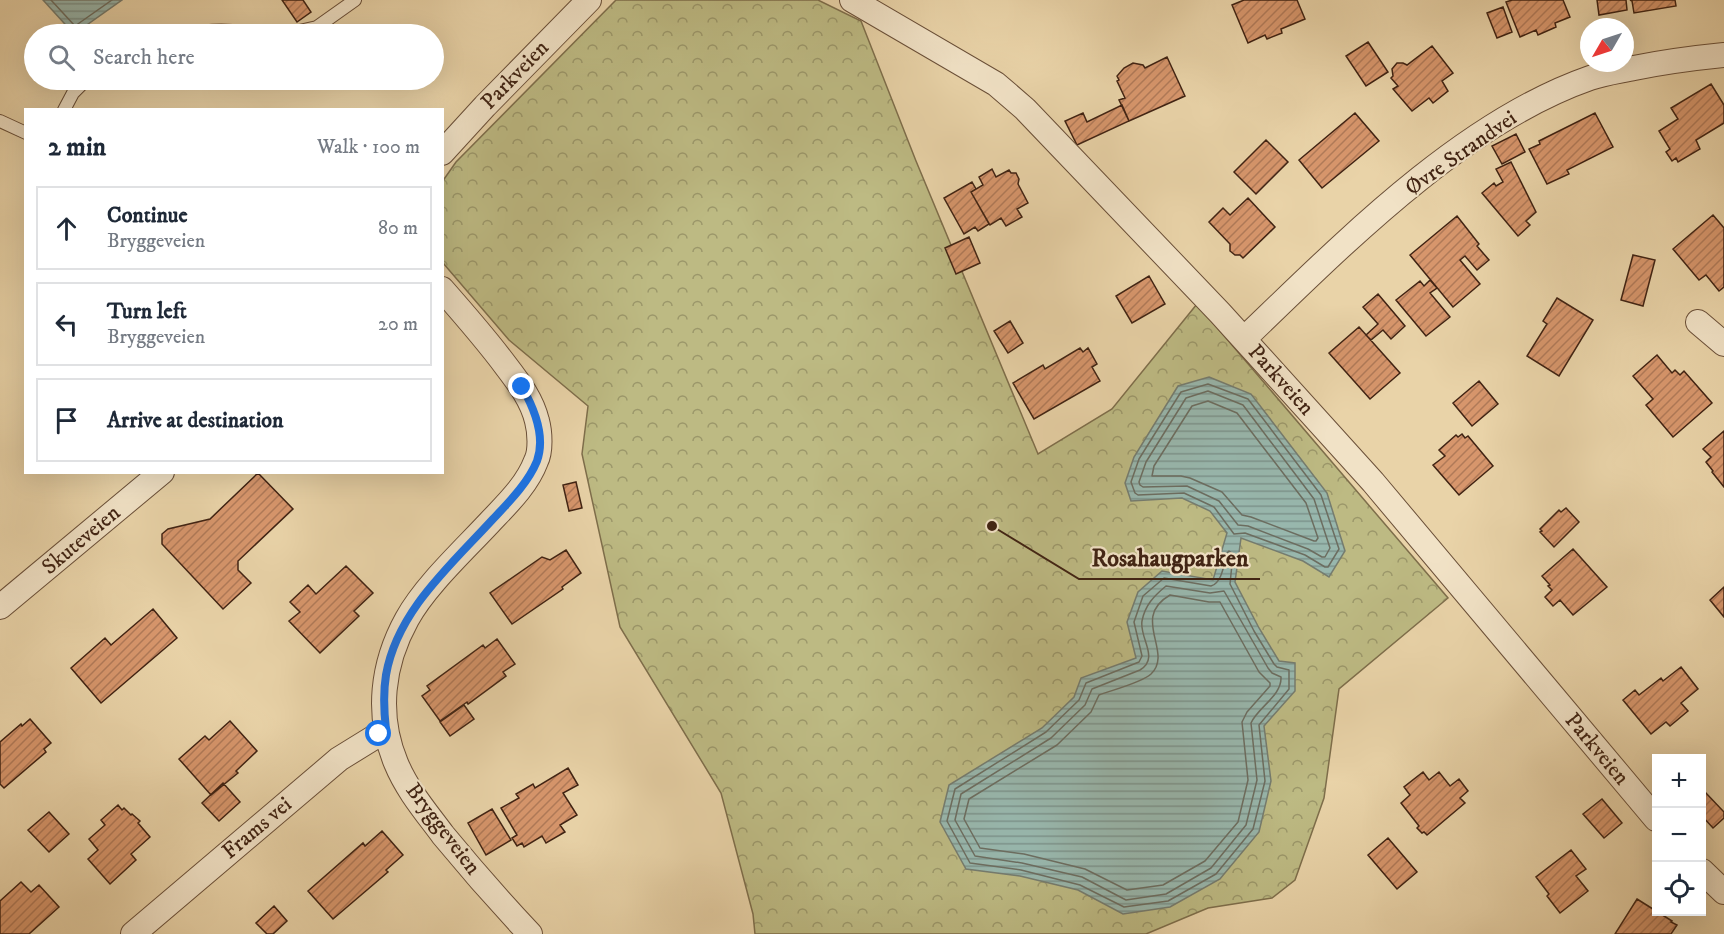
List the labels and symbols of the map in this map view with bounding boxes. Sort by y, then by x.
north arrow [1580,18,1634,72]
street label: Parkveien [475,34,555,115]
street label: Øvre Strandvei [1400,105,1522,201]
street label: Parkveien [1242,339,1320,421]
route end [508,373,534,399]
street label: Skuteveien [36,499,126,581]
callout: Rosahaugparken [1079,537,1260,579]
text: Rosahaugparken [1091,544,1249,574]
street label: Parkveien [1559,707,1635,791]
route start [365,720,391,746]
street label: Bryggeveien [400,778,487,881]
street label: Frams vei [217,791,297,865]

